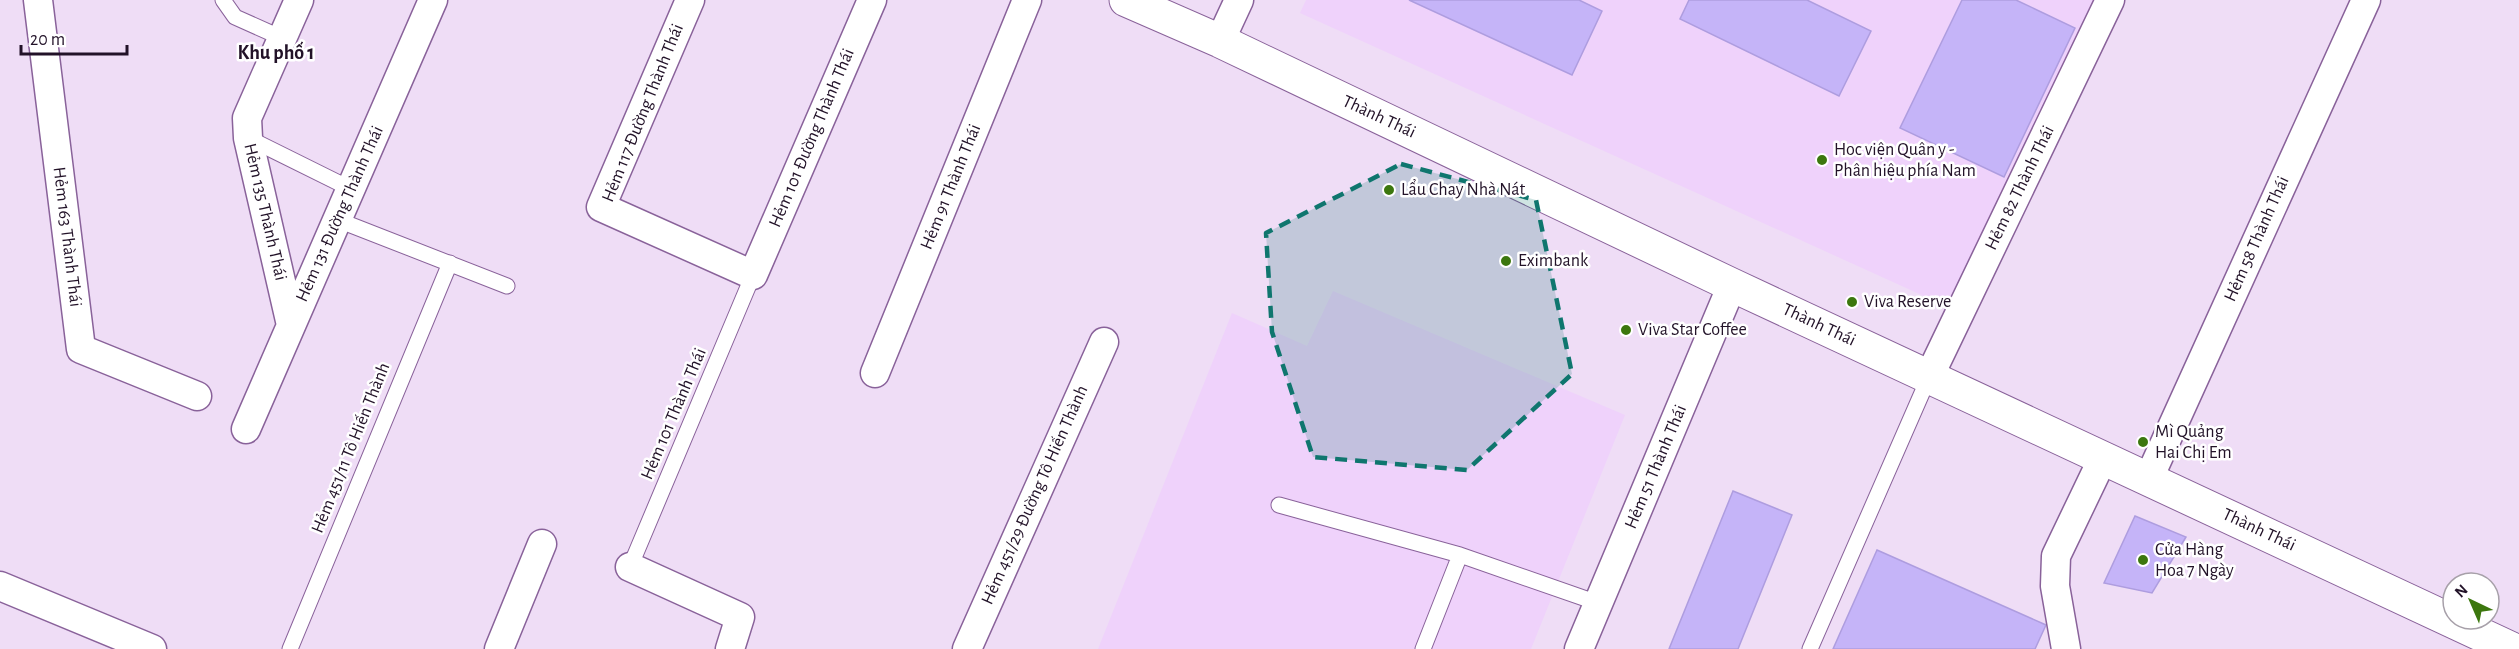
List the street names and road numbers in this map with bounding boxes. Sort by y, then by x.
street label: Hẻm 117 Đường Thành Thái [599,21,687,205]
street label: Hẻm 101 Đường Thành Thái [766,46,858,230]
street label: Thành Thái [1340,92,1418,142]
street label: Hẻm 91 Thành Thái [918,122,984,252]
street label: Hẻm 131 Đường Thành Thái [293,123,387,305]
street label: Hẻm 82 Thành Thái [1982,123,2058,253]
street label: Hẻm 135 Thành Thái [240,142,290,282]
street label: Hẻm 163 Thành Thái [49,166,85,308]
street label: Hẻm 58 Thành Thái [2221,174,2293,304]
street label: Thành Thái [1780,300,1858,350]
street label: Hẻm 101 Thành Thái [638,346,710,482]
street label: Hẻm 451/11 Tô Hiến Thành [308,360,393,536]
street label: Hẻm 451/29 Đường Tô Hiến Thành [978,382,1092,607]
street label: Hẻm 51 Thành Thái [1622,402,1690,532]
street label: Thành Thái [2220,505,2298,555]

